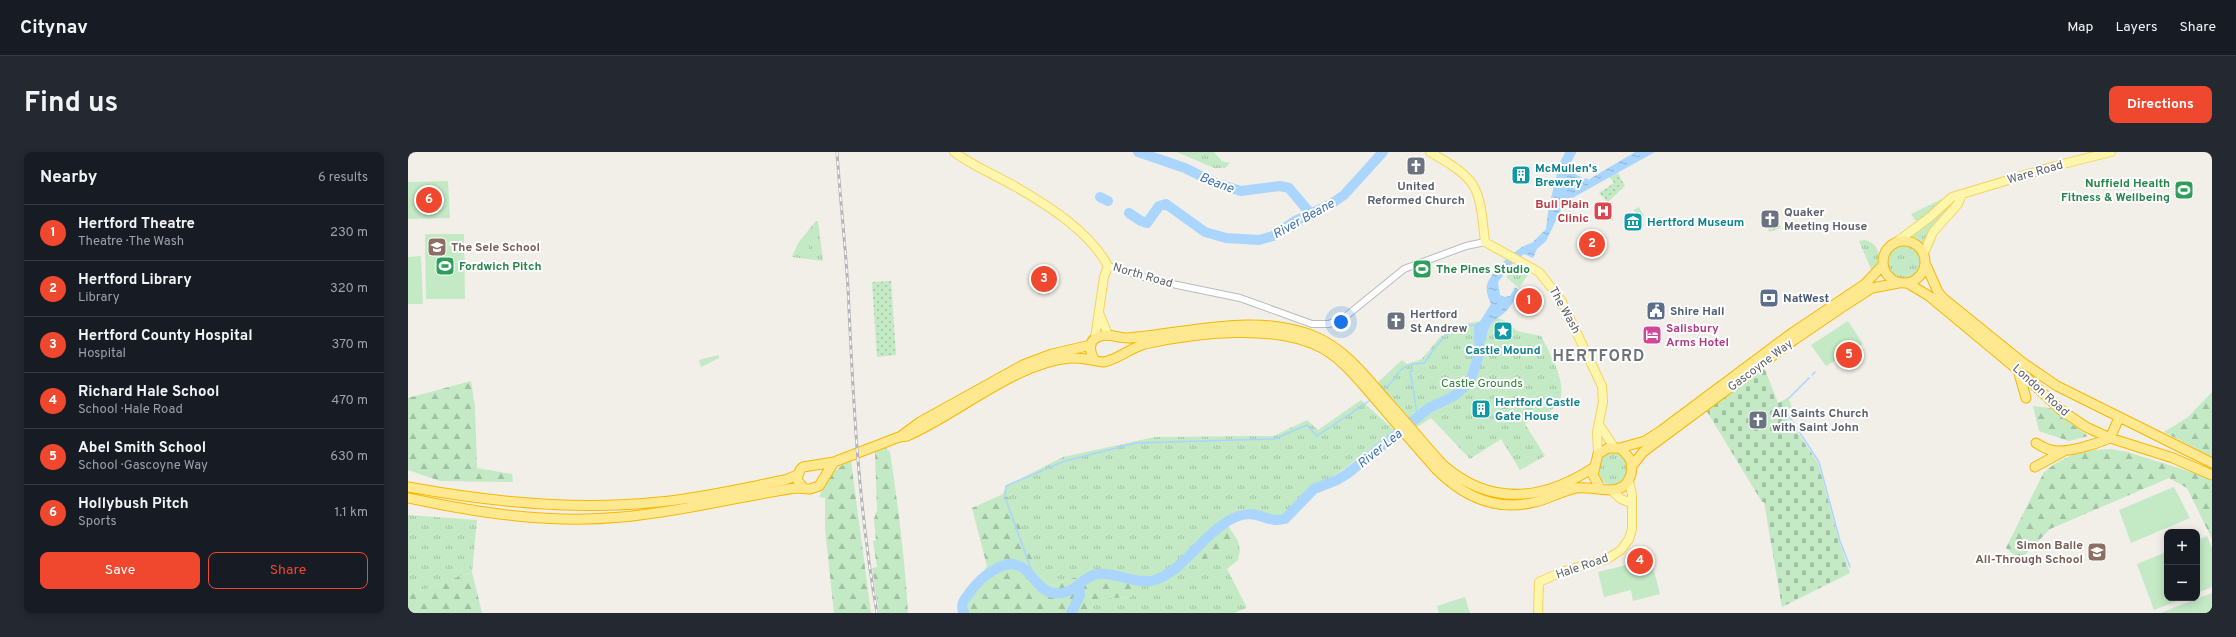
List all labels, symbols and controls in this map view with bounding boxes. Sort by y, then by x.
text: Citynav [20,16,88,40]
text: Map [2067,19,2093,36]
text: Layers [2115,19,2157,36]
text: Share [2179,19,2216,36]
text: Find us [24,86,118,122]
button: Directions [2109,86,2212,123]
church icon: United Reformed Church [1405,155,1427,177]
street label: Ware Road [2005,157,2065,189]
place label: McMullen's Brewery [1535,161,1598,191]
building icon: McMullen's Brewery [1510,164,1532,186]
text: Nearby [40,167,97,189]
text: 6 results [318,170,368,186]
water label: Beane [1197,170,1236,198]
place label: Nuffield Health Fitness & Wellbeing [2061,176,2170,206]
place label: United Reformed Church [1367,179,1465,209]
sports icon: Nuffield Health Fitness & Wellbeing [2173,179,2195,201]
pin: 6 [416,185,442,215]
water label: River Beane [1270,196,1338,243]
place label: Bull Plain Clinic [1535,197,1589,227]
hospital icon: Bull Plain Clinic [1592,200,1614,222]
place label: Quaker Meeting House [1784,205,1868,235]
church icon: Quaker Meeting House [1759,208,1781,230]
museum icon: Hertford Museum [1622,211,1644,233]
text: Hertford Theatre [78,215,195,234]
place label: Hertford Museum [1647,215,1744,231]
text: 1 [50,225,56,241]
text: 230 m [330,225,368,241]
pin: 2 [1579,229,1605,259]
text: Theatre · The Wash [78,234,184,250]
school or university icon: The Sele School [426,236,448,258]
place label: The Sele School [451,240,540,256]
sports icon: Fordwich Pitch [434,255,456,277]
sports icon: The Pines Studio [1411,258,1433,280]
place label: Fordwich Pitch [459,259,542,275]
street label: North Road [1111,260,1175,292]
place label: The Pines Studio [1436,262,1530,278]
pin: 3 [1031,264,1057,294]
text: Hertford Library [78,271,192,290]
text: 2 [49,281,57,297]
text: 320 m [330,281,368,297]
street label: The Wash [1545,284,1584,337]
pin: 1 [1516,286,1542,316]
bank icon: NatWest [1758,287,1780,309]
text: Library [78,290,120,306]
place label: NatWest [1783,291,1829,307]
public building icon: Shire Hall [1645,300,1667,322]
place label: Shire Hall [1670,304,1725,320]
place label: Hertford St Andrew [1410,307,1467,337]
church icon: Hertford St Andrew [1385,310,1407,332]
your location [1331,312,1351,332]
place icon: Castle Mound [1492,320,1514,342]
place label: Salisbury Arms Hotel [1666,321,1729,351]
hotel icon: Salisbury Arms Hotel [1641,324,1663,346]
text: Hertford County Hospital [78,327,253,346]
street label: Gascoyne Way [1725,336,1796,396]
text: 3 [49,337,57,353]
text: 370 m [331,337,368,353]
pin: 5 [1836,340,1862,370]
place label: Castle Mound [1465,343,1541,359]
text: Hospital [78,346,126,362]
district label: HERTFORD [1553,347,1645,367]
street label: London Road [2009,361,2072,420]
park label: Castle Grounds [1441,376,1523,392]
text: Richard Hale School [78,383,219,402]
text: 4 [49,393,57,409]
text: 470 m [331,393,368,409]
place label: Hertford Castle Gate House [1495,395,1580,425]
building icon: Hertford Castle Gate House [1470,398,1492,420]
text: School · Hale Road [78,402,183,418]
place label: All Saints Church with Saint John [1772,406,1869,436]
church icon: All Saints Church with Saint John [1747,409,1769,431]
water label: River Lea [1355,427,1406,472]
text: Abel Smith School [78,439,206,458]
text: 5 [49,449,57,465]
text: 630 m [330,449,368,465]
text: School · Gascoyne Way [78,458,208,474]
text: Hollybush Pitch [78,495,189,514]
text: 6 [49,505,57,521]
text: 1.1 km [334,505,368,521]
text: Sports [78,514,117,530]
map controls [2164,529,2200,601]
button: + [2164,529,2200,565]
place label: Simon Balle All-Through School [1975,538,2083,568]
school or university icon: Simon Balle All-Through School [2086,541,2108,563]
pin: 4 [1627,546,1653,576]
street label: Hale Road [1554,550,1611,583]
button: Save [40,552,200,589]
button: Share [208,552,368,589]
button: − [2164,565,2200,601]

